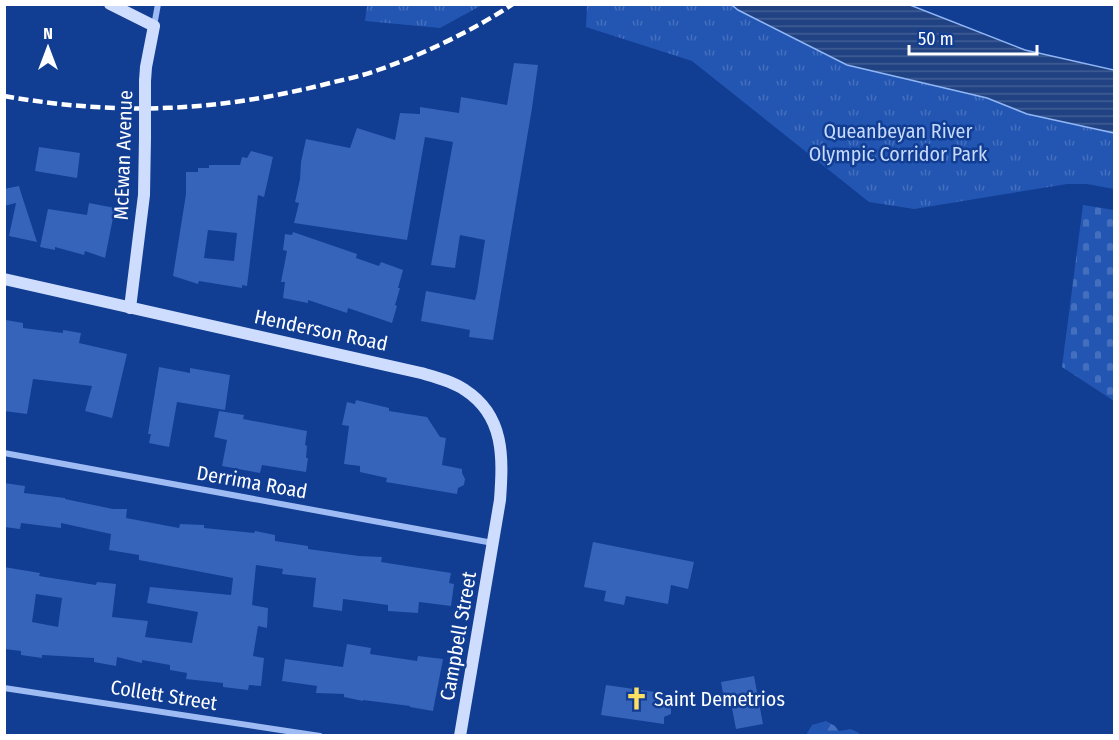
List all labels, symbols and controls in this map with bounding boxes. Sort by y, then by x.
north arrow [18,18,78,78]
scale bar [909,18,1036,56]
text: N [43,24,53,43]
text: 50 m [918,28,954,50]
street label: McEwan Avenue [109,90,137,220]
park label: Queanbeyan River Olympic Corridor Park [809,119,988,166]
street label: Henderson Road [252,304,390,356]
street label: Derrima Road [195,460,309,504]
street label: Campbell Street [435,569,481,702]
street label: Collett Street [109,675,219,715]
church icon: Saint Demetrios [623,686,649,712]
place label: Saint Demetrios [654,687,785,711]

